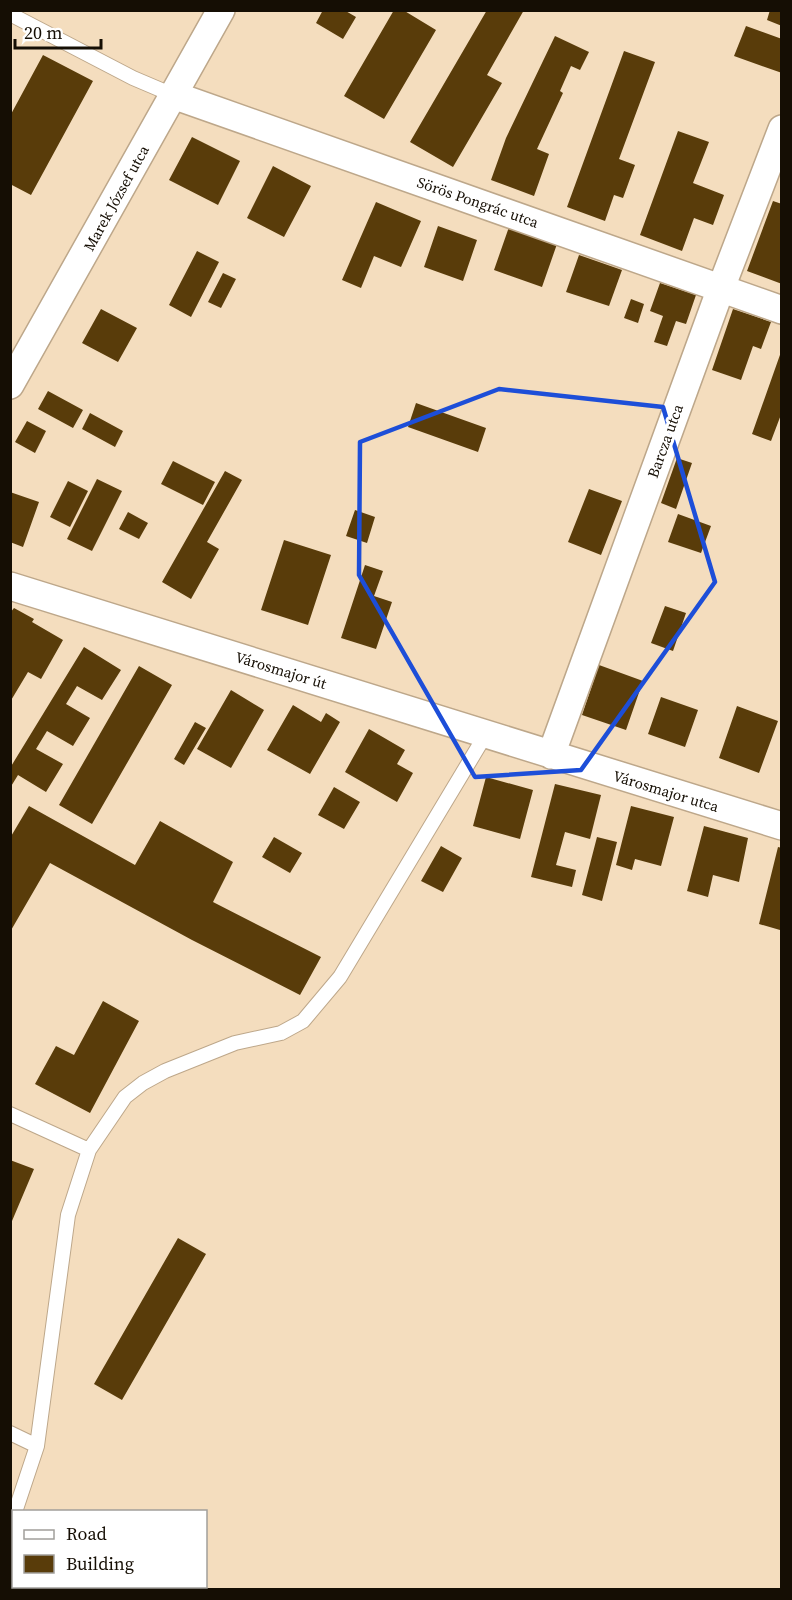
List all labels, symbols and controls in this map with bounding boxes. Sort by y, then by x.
scale bar [15,12,100,50]
text: 20 m [24,20,62,45]
street label: Marek József utca [78,141,154,255]
street label: Sörös Pongrác utca [414,171,542,233]
street label: Barcza utca [642,401,688,481]
street label: Városmajor út [233,646,329,694]
street label: Városmajor utca [611,765,722,817]
legend [12,1510,207,1588]
text: Road [66,1521,107,1546]
text: Building [66,1551,134,1576]

